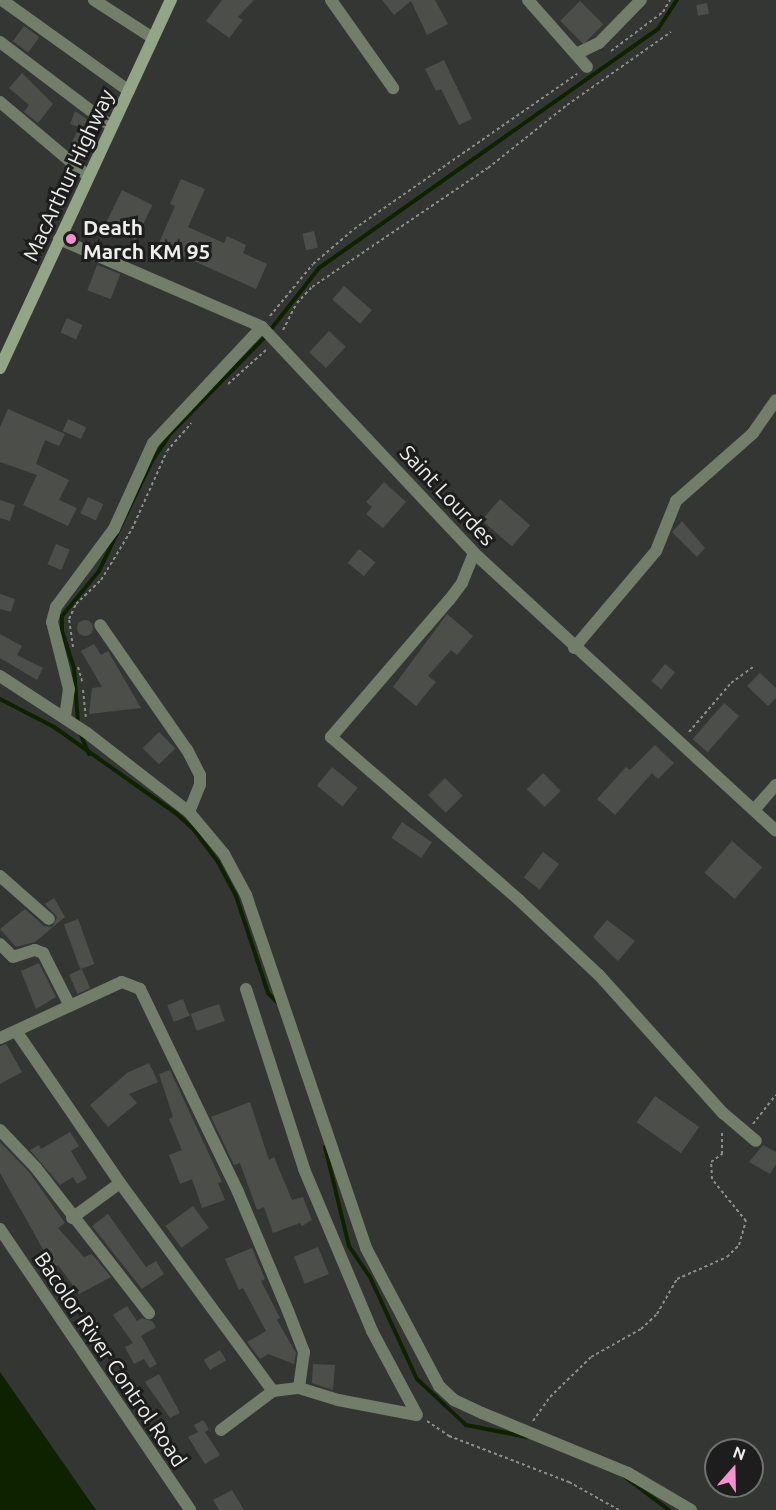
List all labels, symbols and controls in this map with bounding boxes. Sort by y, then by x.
street label: MacArthur Highway [17,85,119,265]
place label: Death March KM 95 [83,214,210,264]
marker: Death March KM 95 [64,232,78,246]
street label: Saint Lourdes [395,440,501,550]
street label: Bacolor River Control Road [30,1247,192,1471]
north arrow [704,1438,764,1498]
text: N [731,1442,748,1463]

